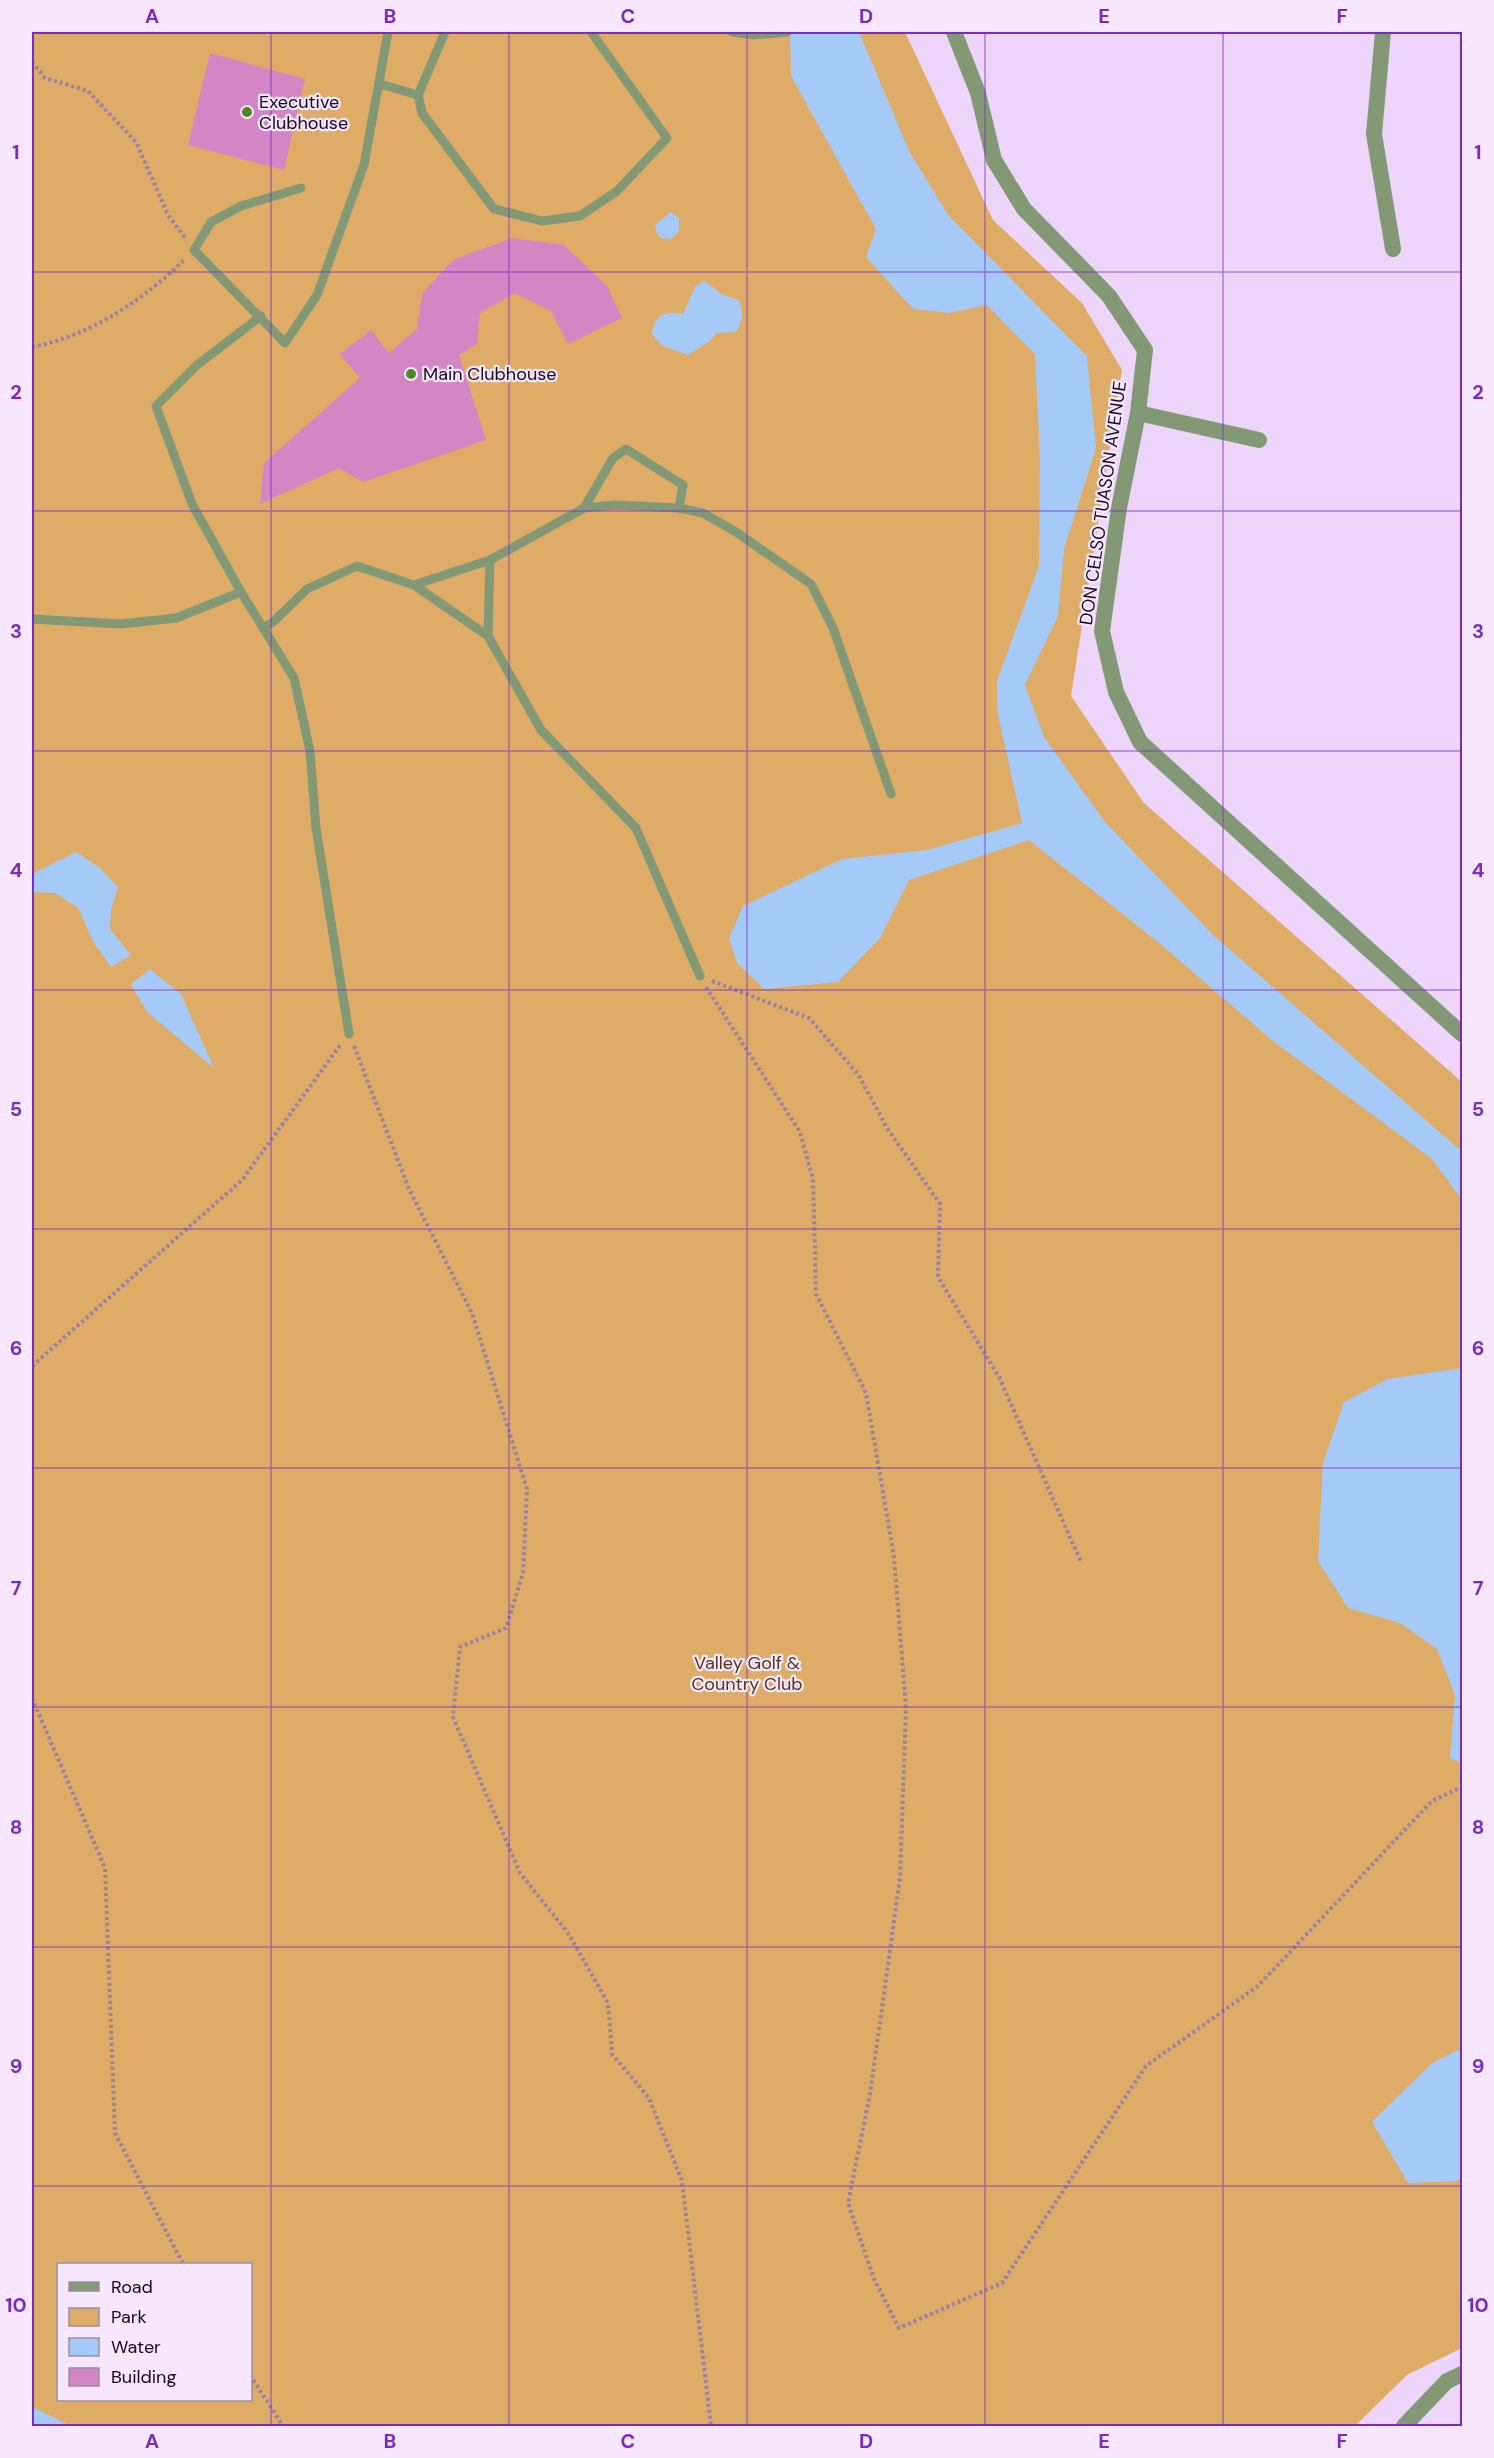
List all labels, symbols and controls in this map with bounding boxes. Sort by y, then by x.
text: A [145,3,159,29]
text: B [384,3,396,29]
text: C [621,3,635,29]
text: D [859,3,873,29]
text: E [1098,3,1110,29]
text: F [1336,3,1348,29]
place label: Executive Clubhouse [259,90,348,135]
marker: Executive Clubhouse [240,105,254,119]
text: 1 [12,139,20,165]
text: 1 [1474,139,1482,165]
place label: Main Clubhouse [423,362,556,386]
marker: Main Clubhouse [404,367,418,381]
text: 2 [10,379,22,405]
street label: DON CELSO TUASON AVENUE [1074,379,1132,627]
text: 2 [1472,379,1484,405]
text: 3 [10,618,22,644]
text: 3 [1472,618,1484,644]
text: 4 [10,857,23,883]
text: 4 [1472,857,1485,883]
text: 5 [10,1096,22,1122]
text: 5 [1472,1096,1484,1122]
text: 6 [10,1335,22,1361]
text: 6 [1472,1335,1484,1361]
text: 7 [11,1575,22,1601]
text: 7 [1473,1575,1484,1601]
park label: Valley Golf & Country Club [691,1651,803,1696]
text: 8 [10,1814,22,1840]
text: 8 [1472,1814,1484,1840]
text: 9 [10,2053,22,2079]
text: 9 [1472,2053,1484,2079]
legend [57,2263,252,2401]
text: Road [111,2275,153,2299]
text: 10 [5,2292,27,2318]
text: 10 [1467,2292,1489,2318]
text: Park [111,2305,147,2329]
text: Water [111,2335,161,2359]
text: Building [111,2365,176,2389]
text: A [145,2428,159,2454]
text: B [384,2428,396,2454]
text: C [621,2428,635,2454]
text: D [859,2428,873,2454]
text: E [1098,2428,1110,2454]
text: F [1336,2428,1348,2454]

